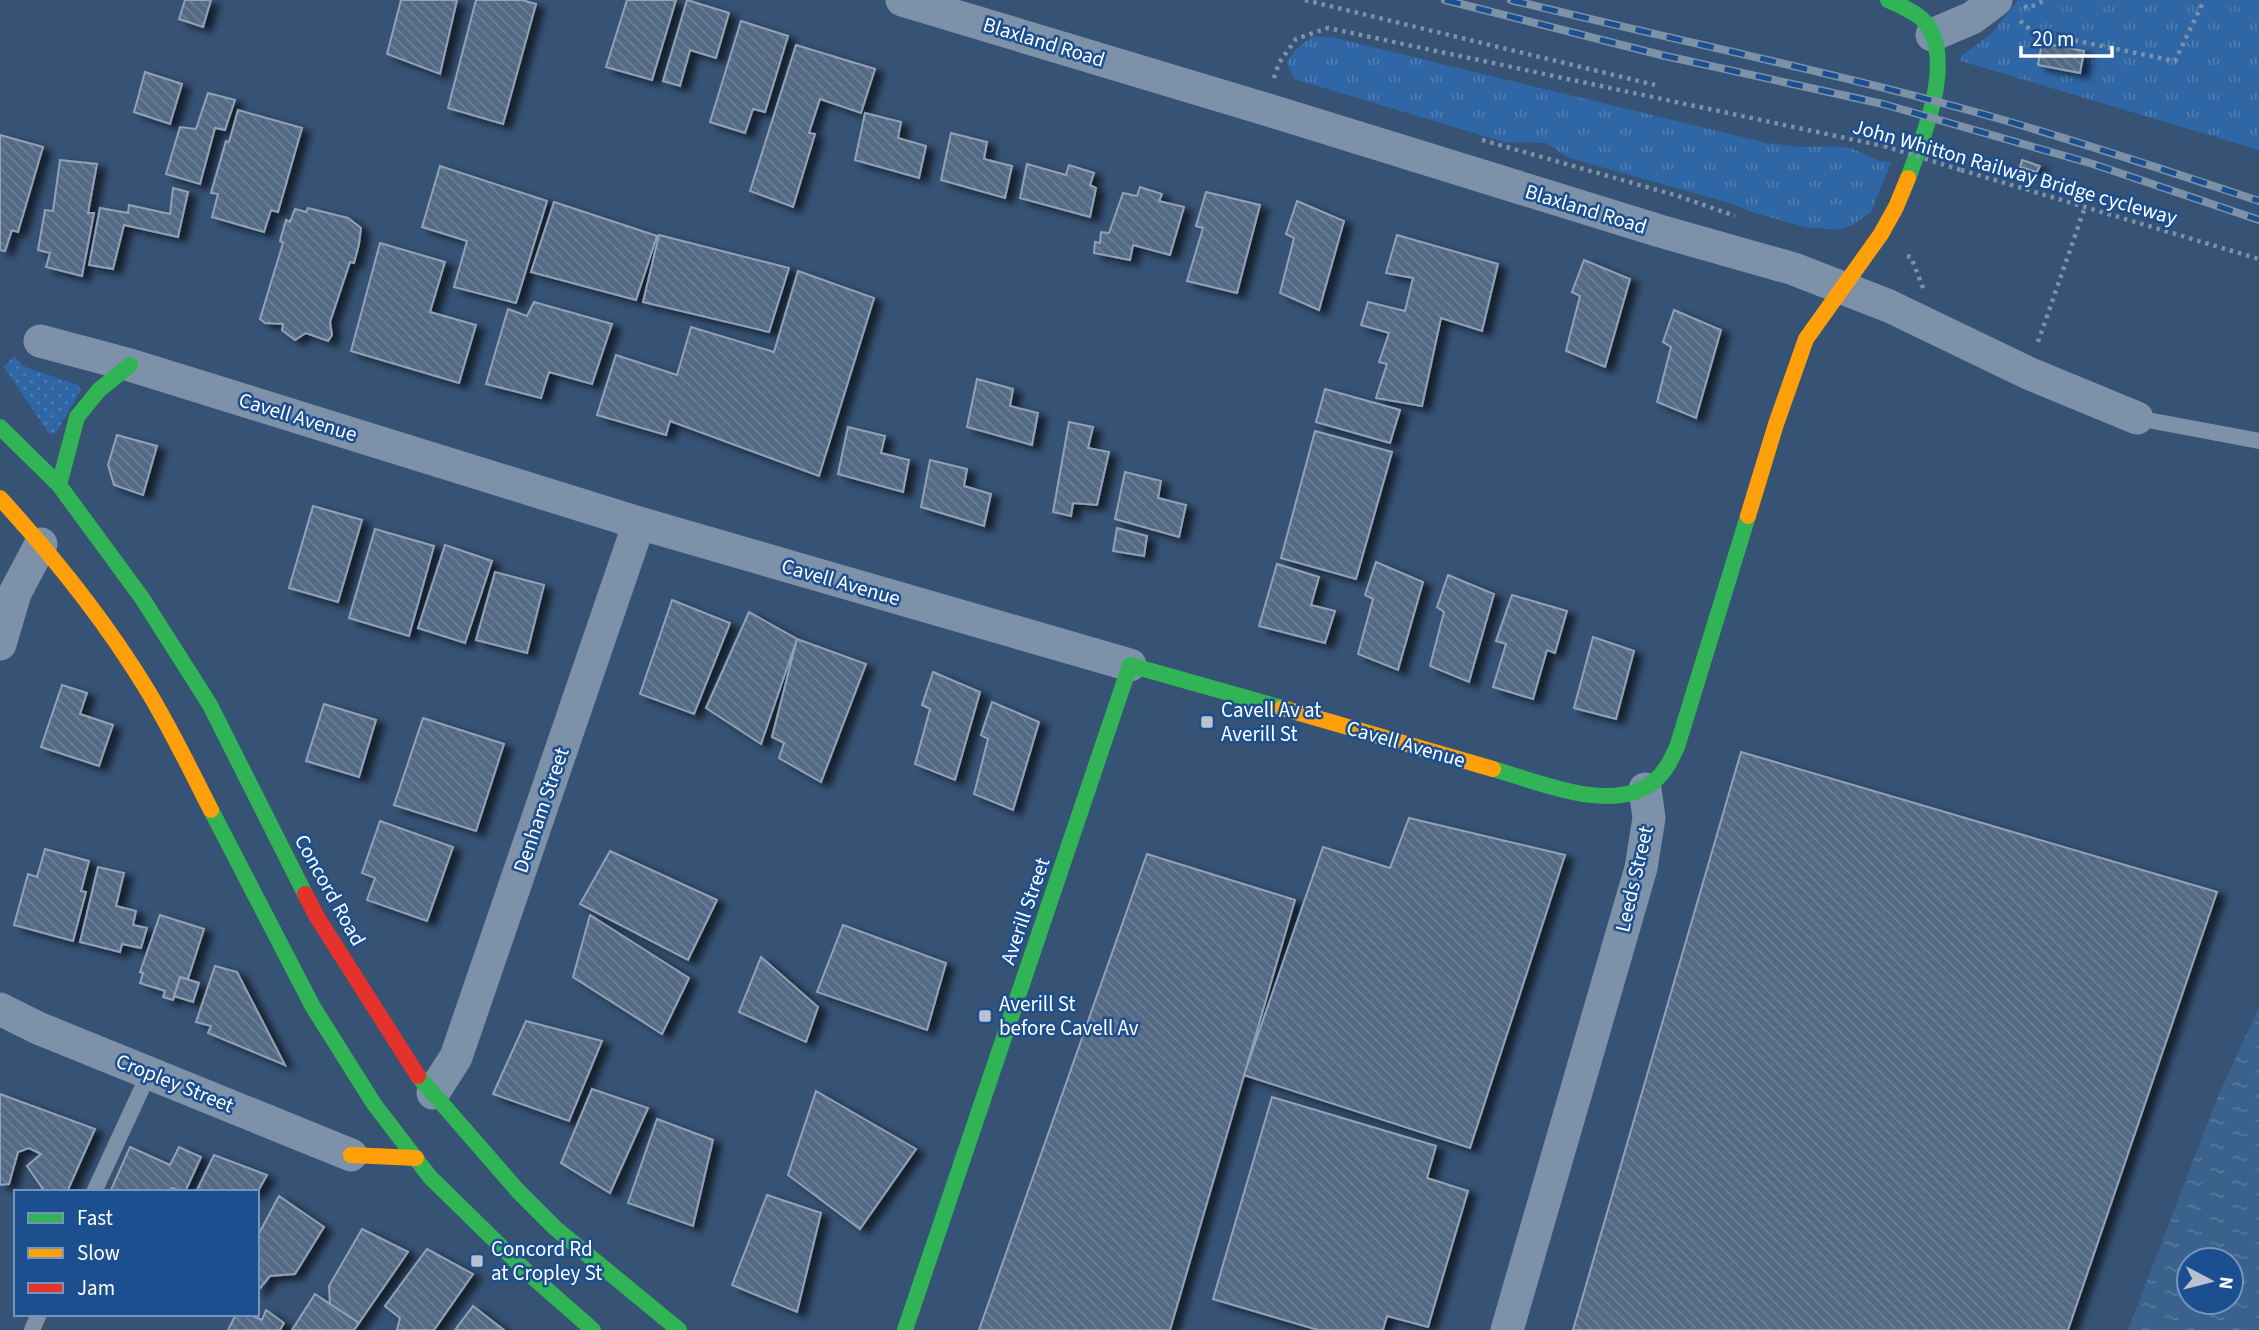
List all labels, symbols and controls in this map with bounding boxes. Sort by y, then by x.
street label: Blaxland Road [979,9,1109,75]
scale bar [2021,14,2112,58]
text: 20 m [2032,24,2074,54]
street label: John Whitton Railway Bridge cycleway [1849,111,2181,233]
street label: Blaxland Road [1521,176,1651,242]
street label: Cavell Avenue [235,385,361,449]
street label: Cavell Avenue [778,551,904,613]
place label: Cavell Av at Averill St [1221,695,1321,749]
street label: Cavell Avenue [1343,713,1469,775]
marker: Cavell Av at Averill St [1199,714,1215,730]
street label: Denham Street [505,743,577,877]
street label: Leeds Street [1607,823,1661,935]
street label: Concord Road [287,829,373,951]
street label: Averill Street [993,853,1057,969]
place label: Averill St before Cavell Av [999,989,1139,1043]
marker: Averill St before Cavell Av [977,1008,993,1024]
street label: Cropley Street [112,1046,238,1120]
legend [14,1190,259,1316]
text: Fast [77,1203,113,1233]
place label: Concord Rd at Cropley St [491,1234,602,1288]
text: Slow [77,1238,120,1268]
north arrow [2175,1246,2245,1316]
marker: Concord Rd at Cropley St [469,1253,485,1269]
text: Jam [77,1273,115,1303]
text: N [2211,1275,2240,1291]

